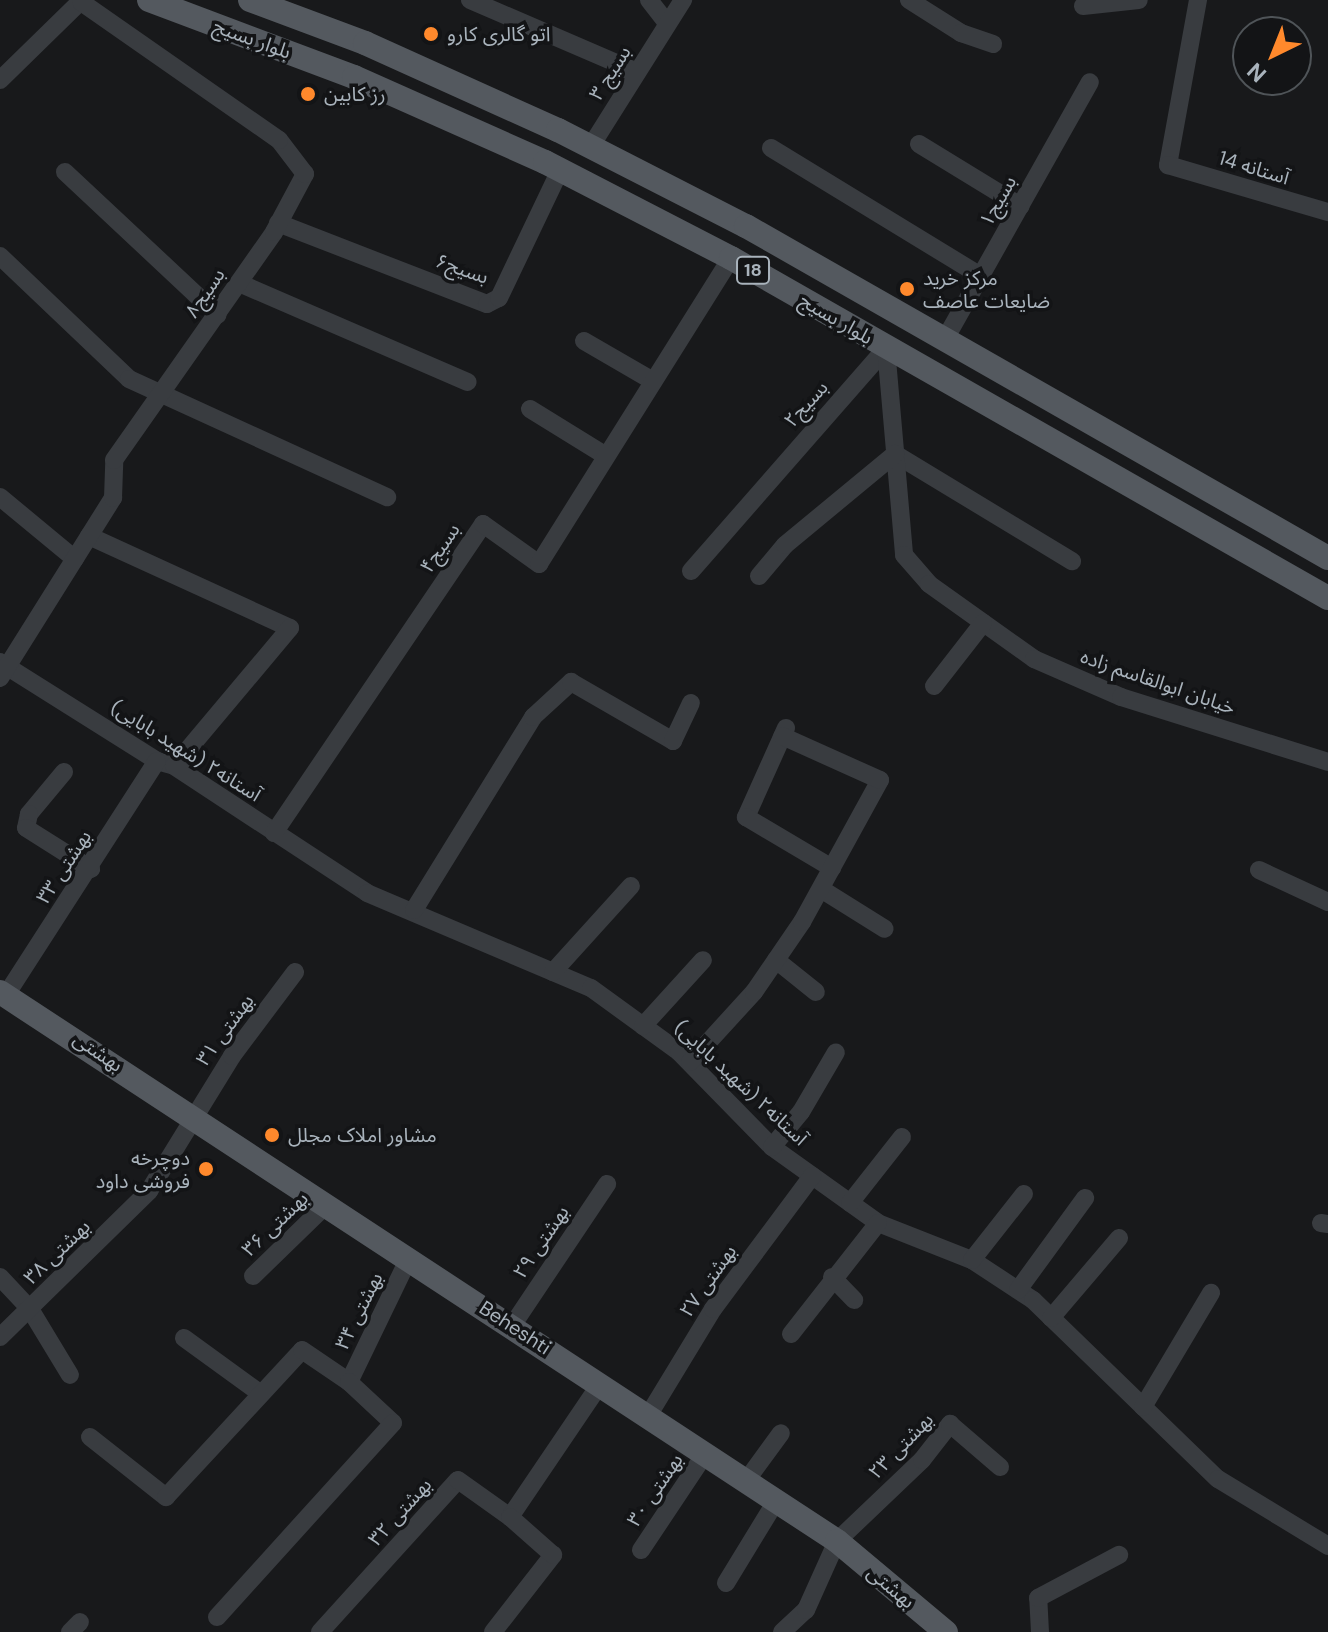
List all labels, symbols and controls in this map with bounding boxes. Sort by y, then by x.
street label: بلوار بسیج [210,14,294,64]
north arrow [1232,16,1312,96]
place label: اتو گالری کارو [447,22,551,46]
marker: اتو گالری کارو [422,25,440,43]
street label: بسیج ۳ [584,41,636,105]
text: N [1241,56,1272,89]
place label: رز کابین [324,82,385,106]
marker: رز کابین [299,85,317,103]
street label: آستانه 14 [1216,146,1292,190]
street label: بسیج۱ [974,171,1022,231]
street label: بسیج۶ [432,249,492,289]
road number: 18 [735,256,771,284]
street label: بسیج۸ [180,264,230,322]
place label: مرکز خرید ضایعات عاصف [923,266,1050,313]
marker: مرکز خرید ضایعات عاصف [898,280,916,298]
street label: بلوار بسیج [795,288,877,350]
street label: بسیج۲ [779,376,833,432]
street label: بسیج۴ [415,519,465,577]
street label: خیابان ابوالقاسم زاده [1077,644,1239,720]
street label: آستانه۲ (شهید بابایی) [106,695,266,807]
street label: بهشتی ۳۳ [31,826,97,908]
street label: بهشتی ۳۱ [191,989,259,1071]
street label: آستانه۲ (شهید بابایی) [670,1015,812,1151]
street label: بهشتی [69,1027,127,1077]
place label: مشاور املاک مجلل [288,1123,437,1147]
marker: مشاور املاک مجلل [263,1126,281,1144]
place label: دوچرخه فروشی داود [96,1146,190,1193]
marker: دوچرخه فروشی داود [197,1160,215,1178]
street label: بهشتی ۳۶ [237,1187,313,1261]
street label: بهشتی ۲۹ [508,1201,574,1283]
street label: بهشتی ۳۸ [19,1215,95,1289]
street label: بهشتی ۲۷ [674,1240,742,1322]
street label: بهشتی ۳۴ [330,1268,388,1354]
street label: Beheshti [475,1296,555,1360]
street label: بهشتی ۲۳ [864,1408,938,1484]
street label: بهشتی ۳۰ [622,1449,688,1531]
street label: بهشتی ۳۲ [363,1473,437,1551]
street label: بهشتی [862,1560,920,1614]

